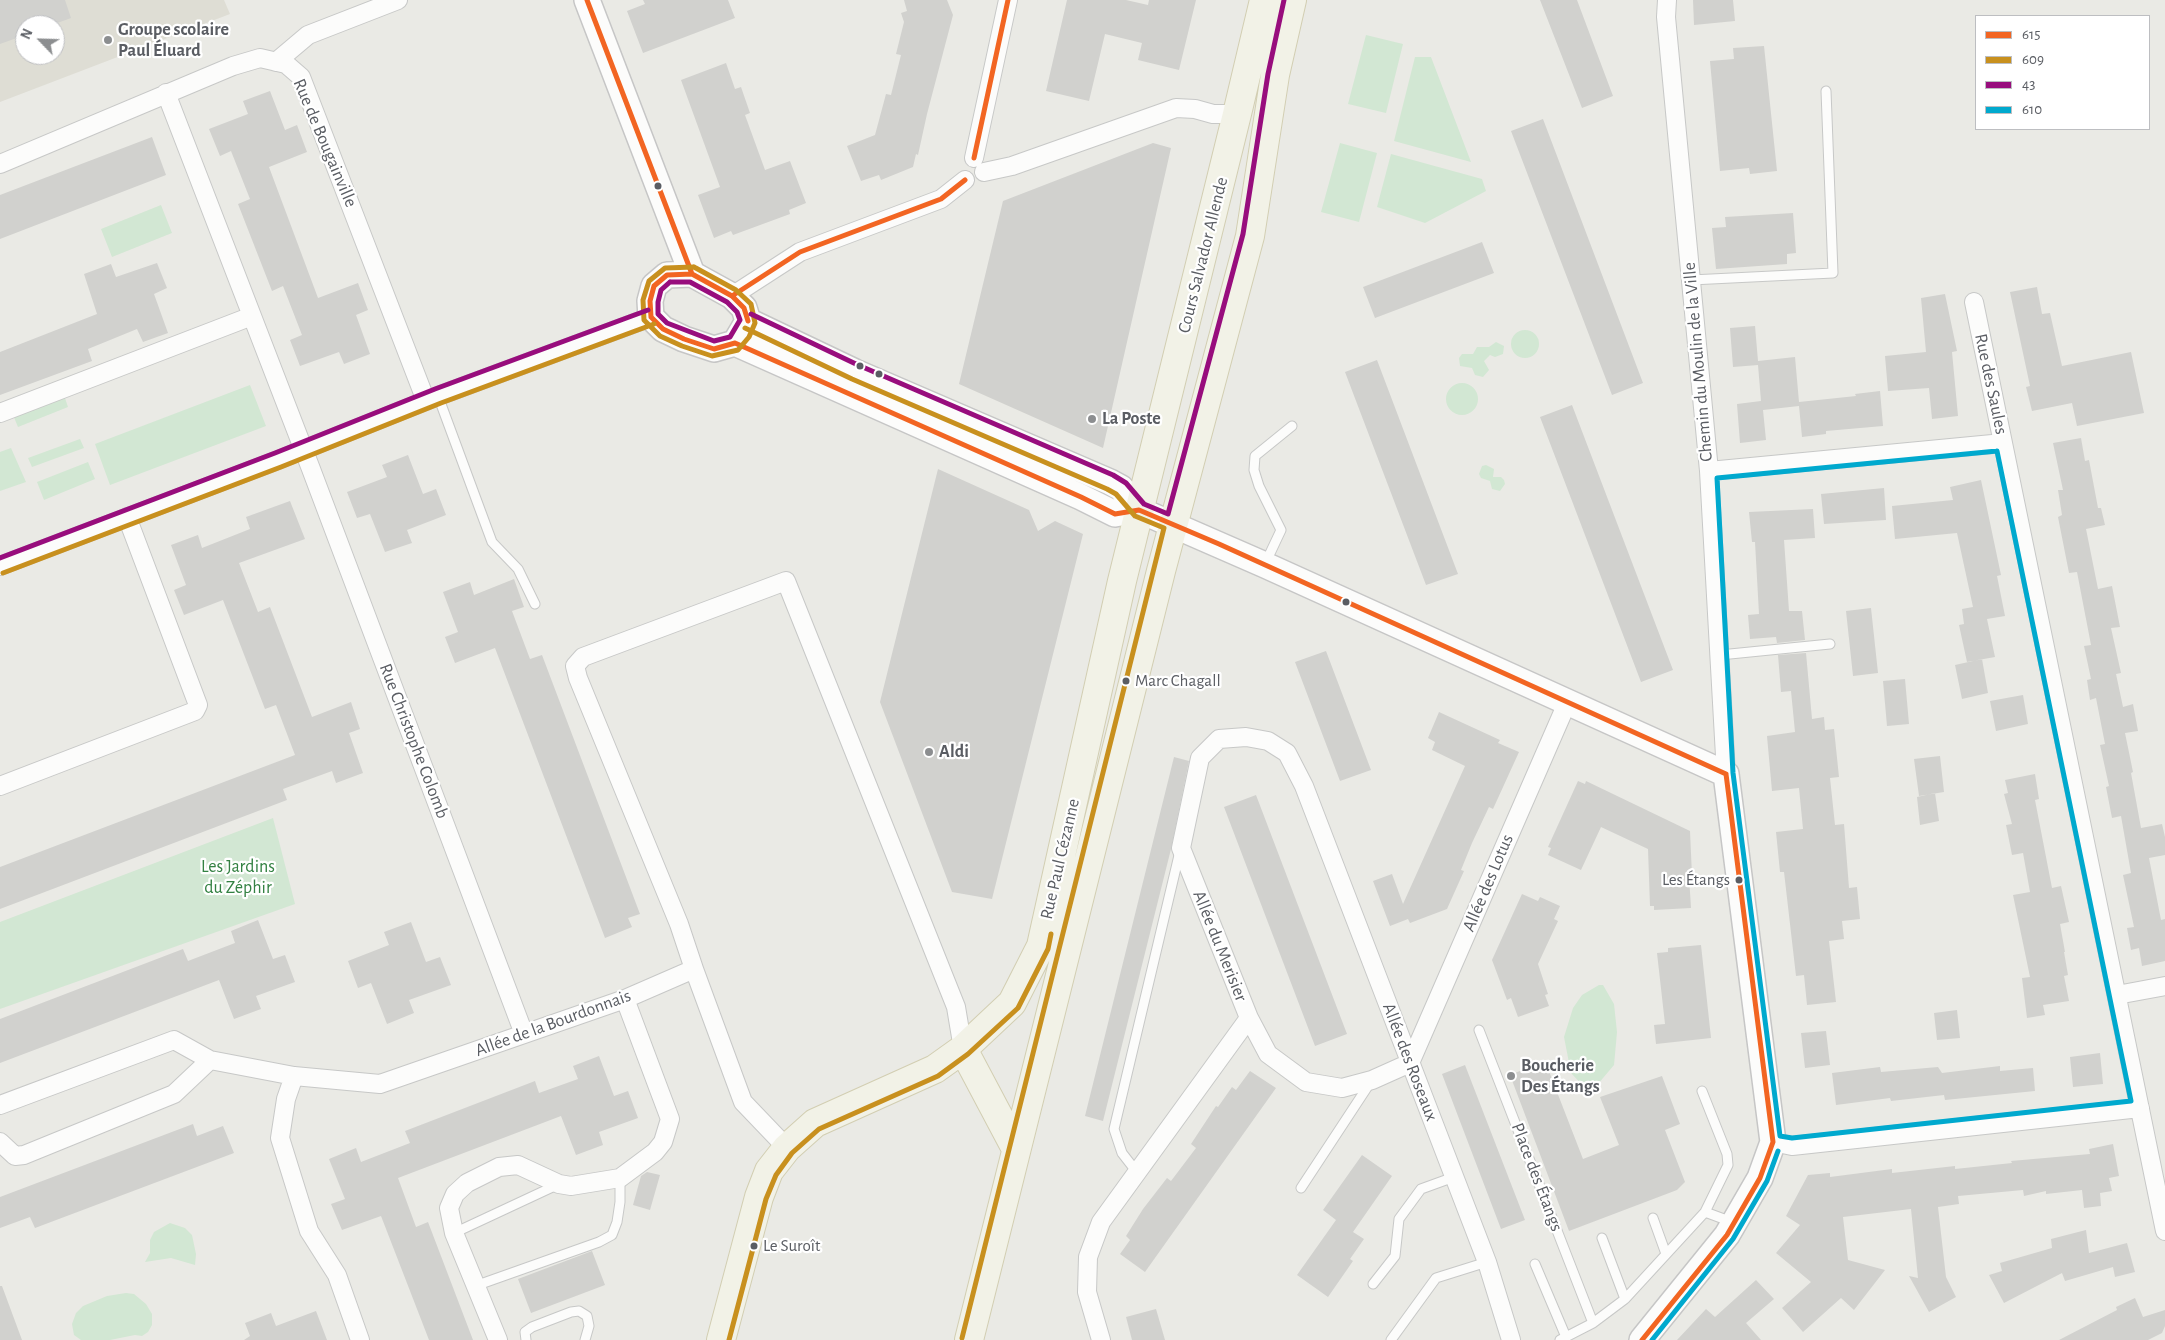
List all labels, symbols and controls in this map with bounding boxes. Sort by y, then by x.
north arrow [15,15,65,65]
legend [1975,15,2150,130]
place label: Groupe scolaire Paul Éluard [118,19,229,62]
text: N [19,27,36,42]
text: 615 [2022,27,2040,42]
marker: Groupe scolaire Paul Éluard [102,34,114,46]
text: 609 [2022,52,2044,67]
street label: Rue de Bougainville [288,76,362,210]
text: 43 [2022,77,2035,92]
text: 610 [2022,102,2042,117]
street label: Cours Salvador Allende [1173,175,1233,335]
unlabelled marker [653,181,663,191]
street label: Chemin du Moulin de la Ville [1679,261,1717,463]
street label: Rue des Saules [1970,332,2012,436]
unlabelled marker [855,361,865,371]
unlabelled marker [874,369,884,379]
place label: La Poste [1102,408,1161,430]
marker: La Poste [1086,413,1098,425]
unlabelled marker [1341,597,1351,607]
street label: Rue Christophe Colomb [375,661,453,821]
place label: Marc Chagall [1135,671,1221,691]
marker: Marc Chagall [1121,676,1131,686]
place label: Aldi [939,741,969,763]
marker: Aldi [923,746,935,758]
street label: Rue Paul Cézanne [1036,796,1084,922]
street label: Allée des Lotus [1458,831,1518,935]
park label: Les Jardins du Zéphir [201,856,275,899]
place label: Les Étangs [1662,870,1730,890]
marker: Les Étangs [1734,875,1744,885]
street label: Allée du Merisier [1188,887,1252,1005]
street label: Allée de la Bourdonnais [472,985,634,1061]
street label: Allée des Roseaux [1378,1000,1442,1124]
place label: Boucherie Des Étangs [1521,1055,1600,1098]
marker: Boucherie Des Étangs [1505,1070,1517,1082]
street label: Place des Étangs [1506,1120,1568,1234]
place label: Le Suroît [763,1236,820,1256]
marker: Le Suroît [749,1241,759,1251]

